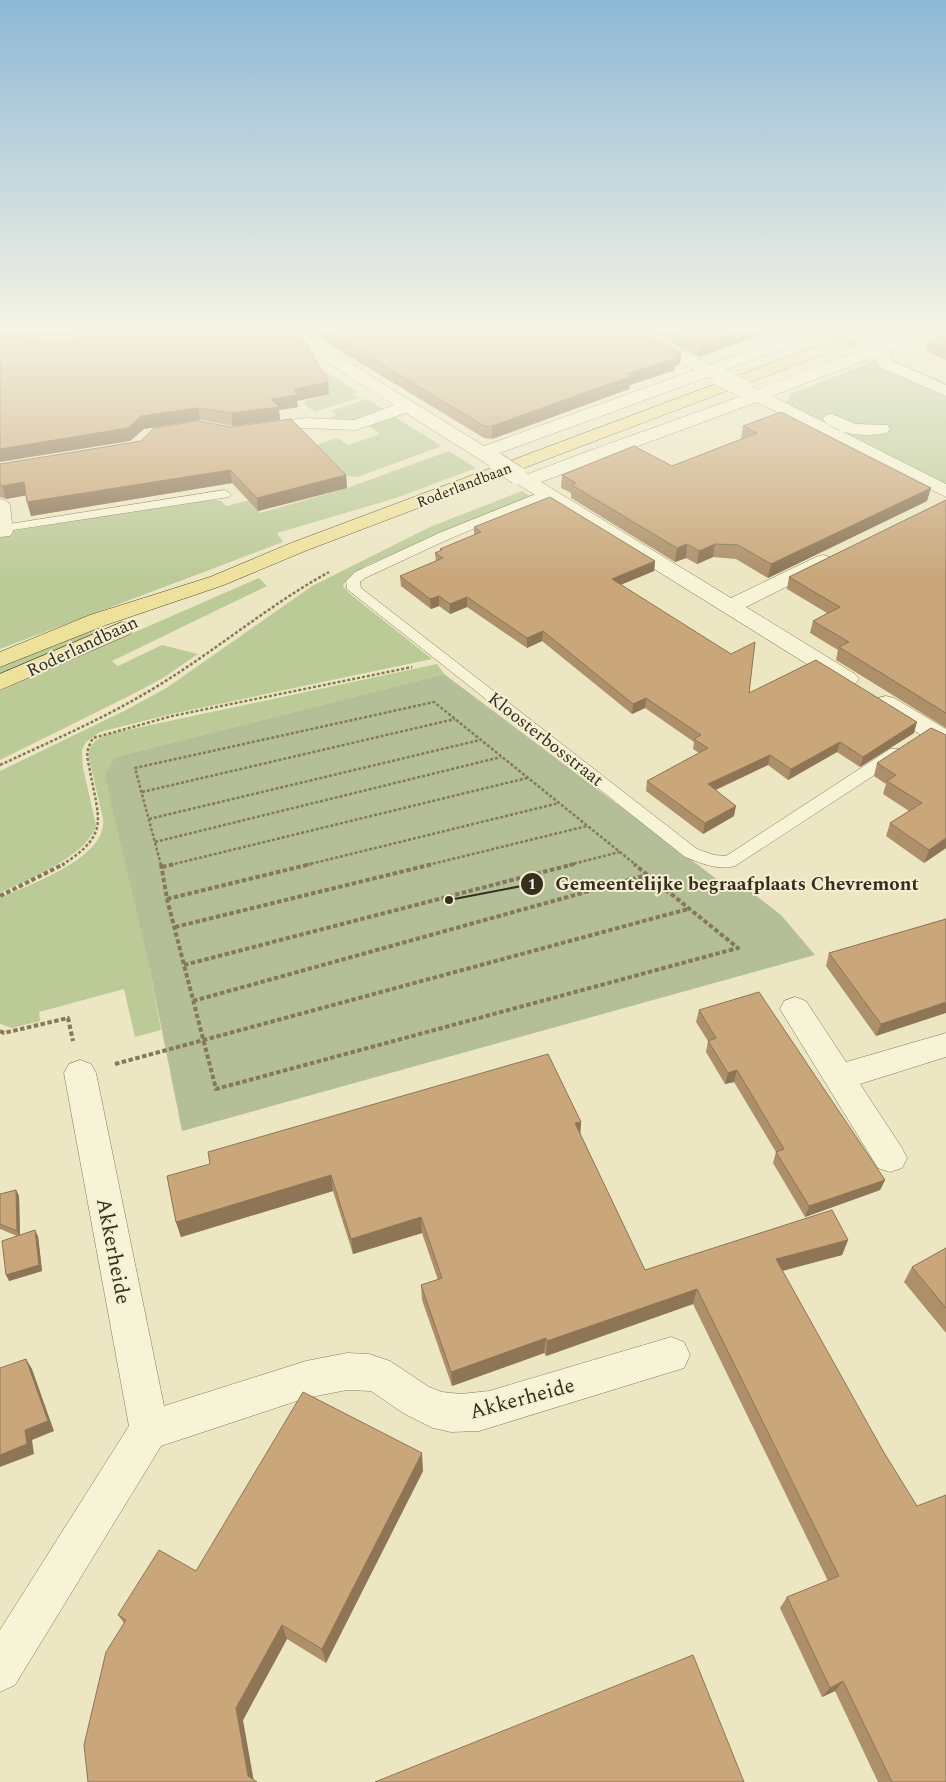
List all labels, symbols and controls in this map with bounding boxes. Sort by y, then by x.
street label: Roderlandbaan [413,457,515,514]
street label: Roderlandbaan [22,609,143,684]
street label: Kloosterbosstraat [482,686,609,793]
callout: Gemeentelijke begraafplaats Chevremont [520,867,928,901]
text: Gemeentelijke begraafplaats Chevremont [555,870,919,899]
text: 1 [528,873,536,896]
street label: Akkerheide [87,1195,139,1307]
street label: Akkerheide [466,1370,578,1428]

